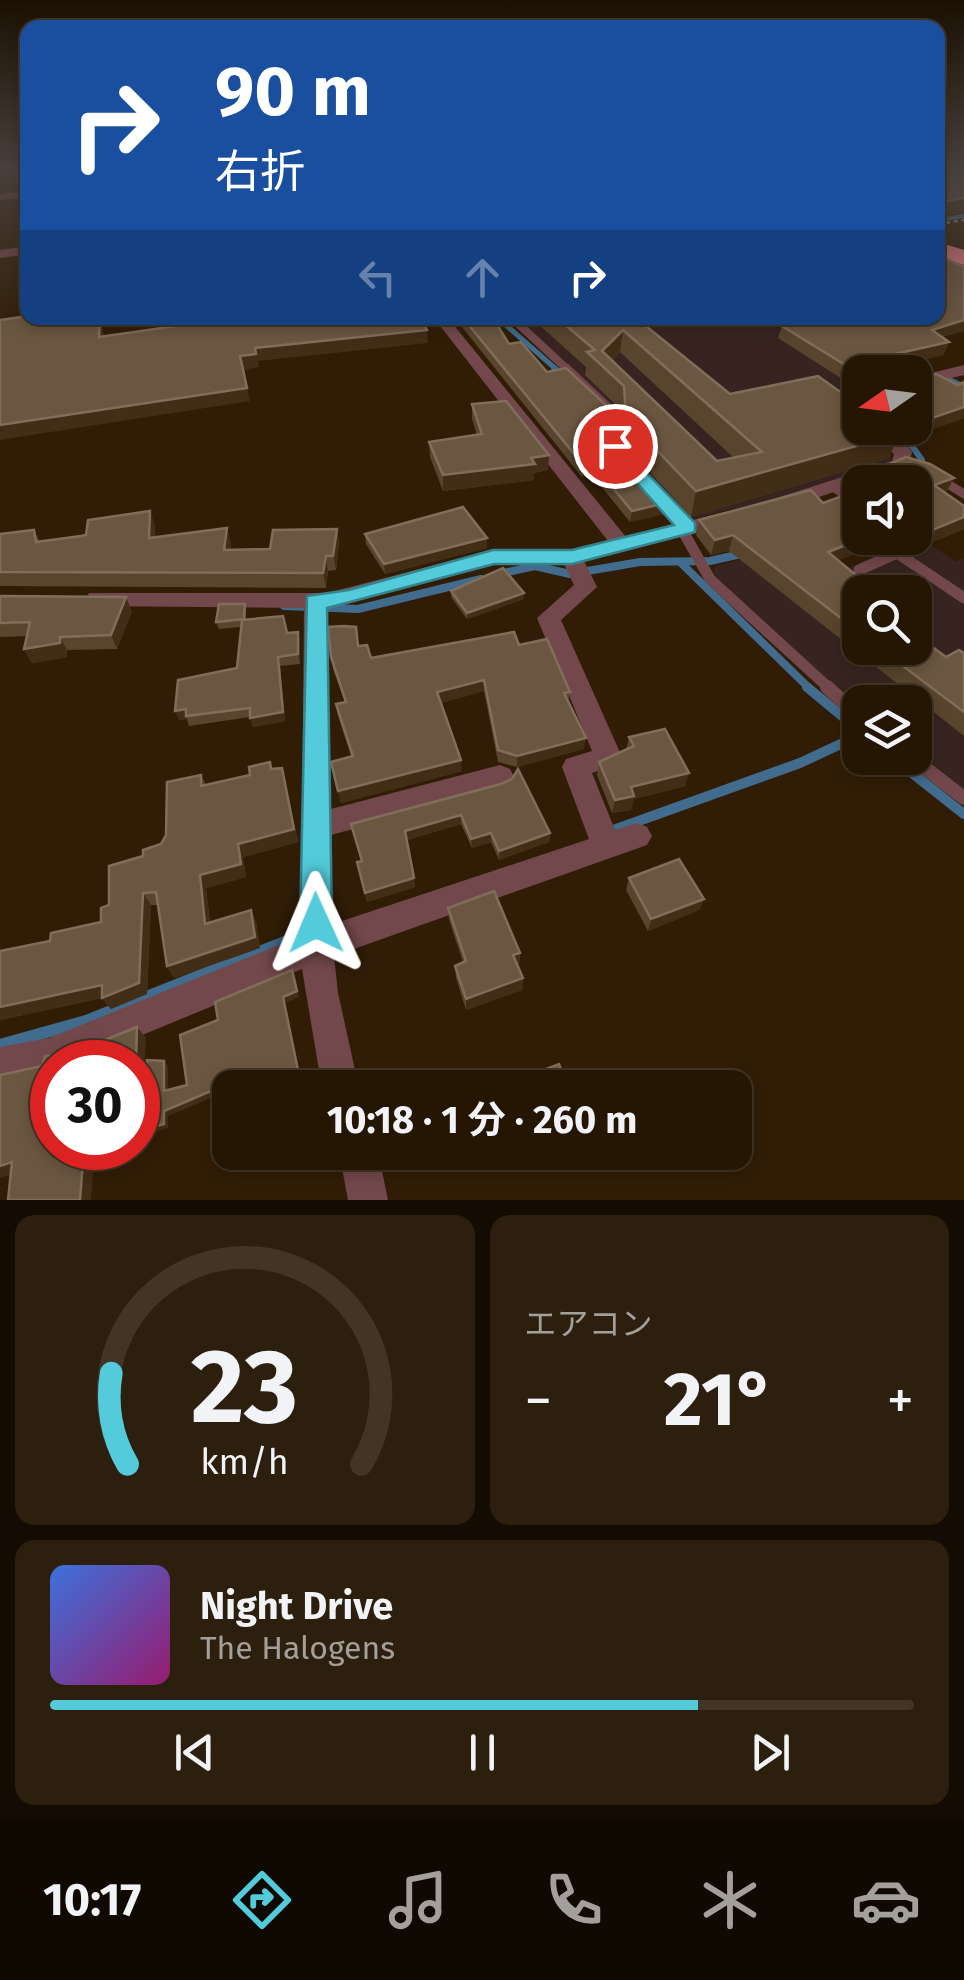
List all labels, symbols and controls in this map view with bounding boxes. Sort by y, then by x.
text: 90 m [215,50,371,134]
icon: right [50,60,180,190]
text: 右折 [215,145,305,199]
icon: left [350,250,405,305]
icon: ahead [455,250,510,305]
icon: right [560,250,615,305]
north arrow [842,355,932,445]
map controls [842,355,932,775]
pin [573,404,658,489]
icon: arrive [588,419,643,474]
button: sound [842,465,932,555]
button: search [842,575,932,665]
button: layers [842,685,932,775]
position arrow [264,871,368,975]
speed limit sign: 30 [30,1040,160,1170]
text: 10:18 · 1 分 · 260 m [327,1097,637,1143]
text: エアコン [525,1305,653,1343]
text: 23 [191,1325,298,1450]
text: 21° [664,1355,775,1445]
text: − [525,1368,552,1434]
text: + [887,1368,914,1434]
text: km/h [201,1441,289,1483]
text: Night Drive [200,1583,393,1629]
text: The Halogens [200,1629,395,1667]
icon: previous [167,1725,222,1780]
icon: pause [455,1725,510,1780]
icon: next [743,1725,798,1780]
icon: directions [227,1865,297,1935]
icon: music [383,1865,453,1935]
icon: phone [539,1865,609,1935]
icon: climate [695,1865,765,1935]
icon: car [851,1865,921,1935]
text: 10:17 [43,1873,141,1927]

